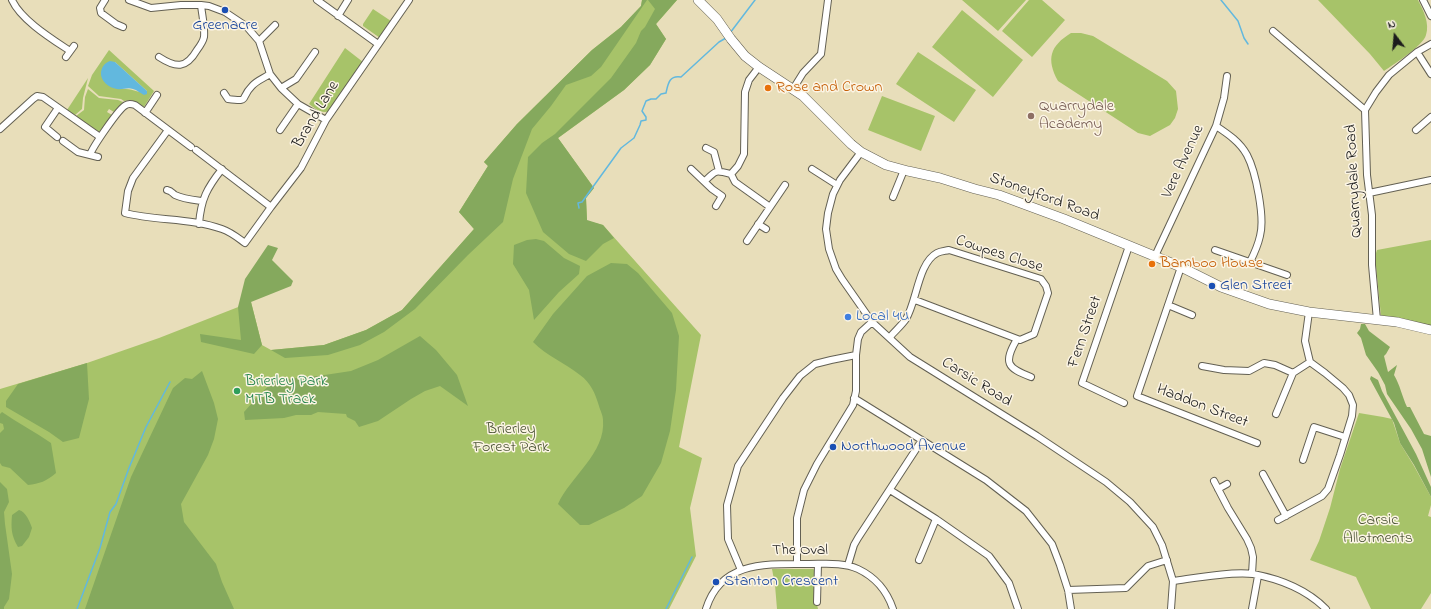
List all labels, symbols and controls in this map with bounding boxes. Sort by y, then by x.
marker: Greenacre [220,5,230,15]
place label: Greenacre [192,16,258,36]
north arrow [1375,16,1415,56]
text: N [1386,16,1397,33]
street label: Brand Lane [289,78,345,152]
place label: Rose and Crown [776,78,882,98]
marker: Rose and Crown [763,83,773,93]
place label: Quarrydale Academy [1039,97,1114,135]
marker: Quarrydale Academy [1026,111,1036,121]
street label: Vere Avenue [1159,122,1209,202]
street label: Quarrydale Road [1342,124,1368,238]
street label: Stoneyford Road [986,169,1102,227]
street label: Cowpes Close [953,232,1045,278]
place label: Bamboo House [1160,254,1263,274]
marker: Bamboo House [1147,259,1157,269]
place label: Glen Street [1220,276,1292,296]
marker: Glen Street [1207,281,1217,291]
street label: Fern Street [1065,294,1107,370]
place label: Local 4U [856,307,909,327]
marker: Local 4U [843,312,853,322]
street label: Carsic Road [937,354,1015,412]
place label: Brierley Park MTB Track [245,372,327,410]
street label: Haddon Street [1154,381,1250,433]
marker: Brierley Park MTB Track [232,386,242,396]
park label: Brierley Forest Park [473,420,549,458]
place label: Northwood Avenue [841,437,966,457]
marker: Northwood Avenue [828,442,838,452]
park label: Carsic Allotments [1343,511,1413,549]
street label: The Oval [772,541,828,561]
place label: Stanton Crescent [724,572,838,592]
marker: Stanton Crescent [711,577,721,587]

